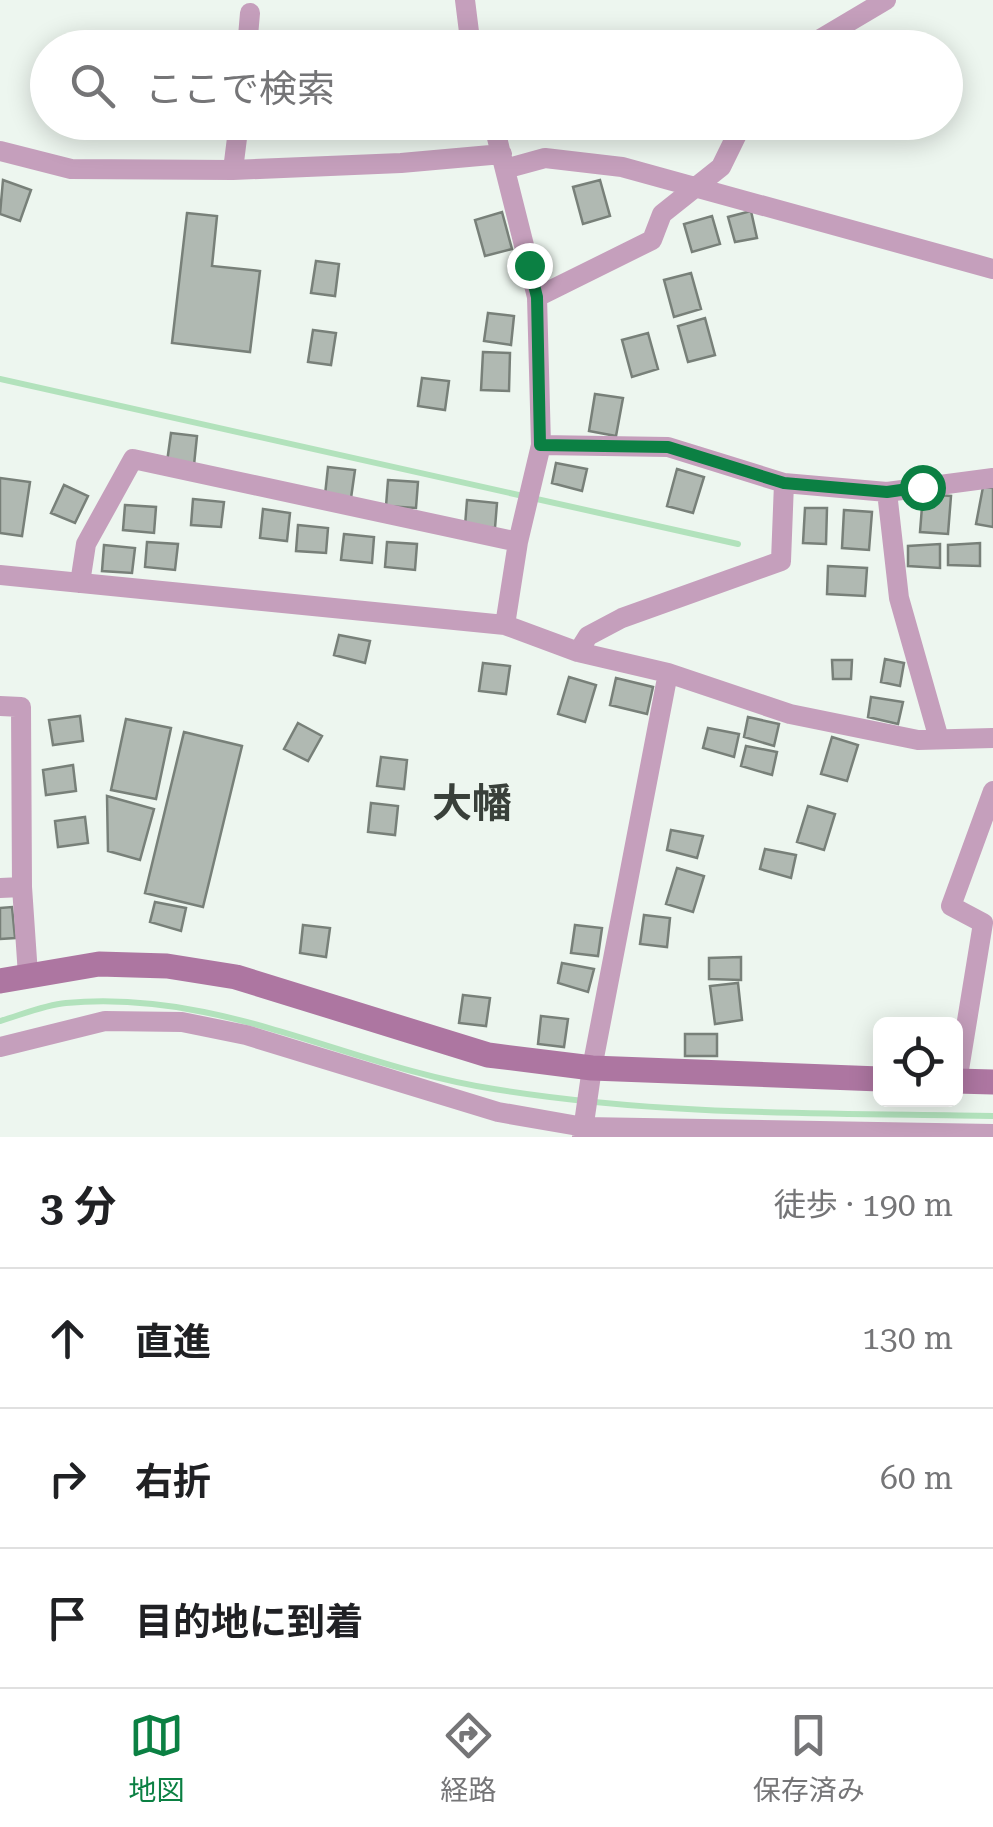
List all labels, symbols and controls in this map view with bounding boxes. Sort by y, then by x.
search box [30,30,963,140]
icon: search [65,58,120,113]
text: ここで検索 [145,67,335,111]
route end [507,243,553,289]
route start [900,465,946,511]
district label: 大幡 [432,780,512,827]
map controls [873,1017,963,1107]
button: locate [873,1017,963,1107]
text: 3 分 [40,1182,116,1231]
text: 徒歩 · 190 m [774,1186,953,1224]
icon: ahead [40,1311,95,1366]
text: 130 m [862,1319,953,1357]
text: 直進 [135,1320,211,1364]
icon: right [40,1451,95,1506]
text: 60 m [880,1459,953,1497]
text: 右折 [135,1460,211,1504]
icon: arrive [40,1591,95,1646]
text: 目的地に到着 [135,1600,363,1644]
tab: 地図 [128,1708,184,1808]
tab: 経路 [440,1708,497,1808]
tab: 保存済み [753,1708,865,1808]

